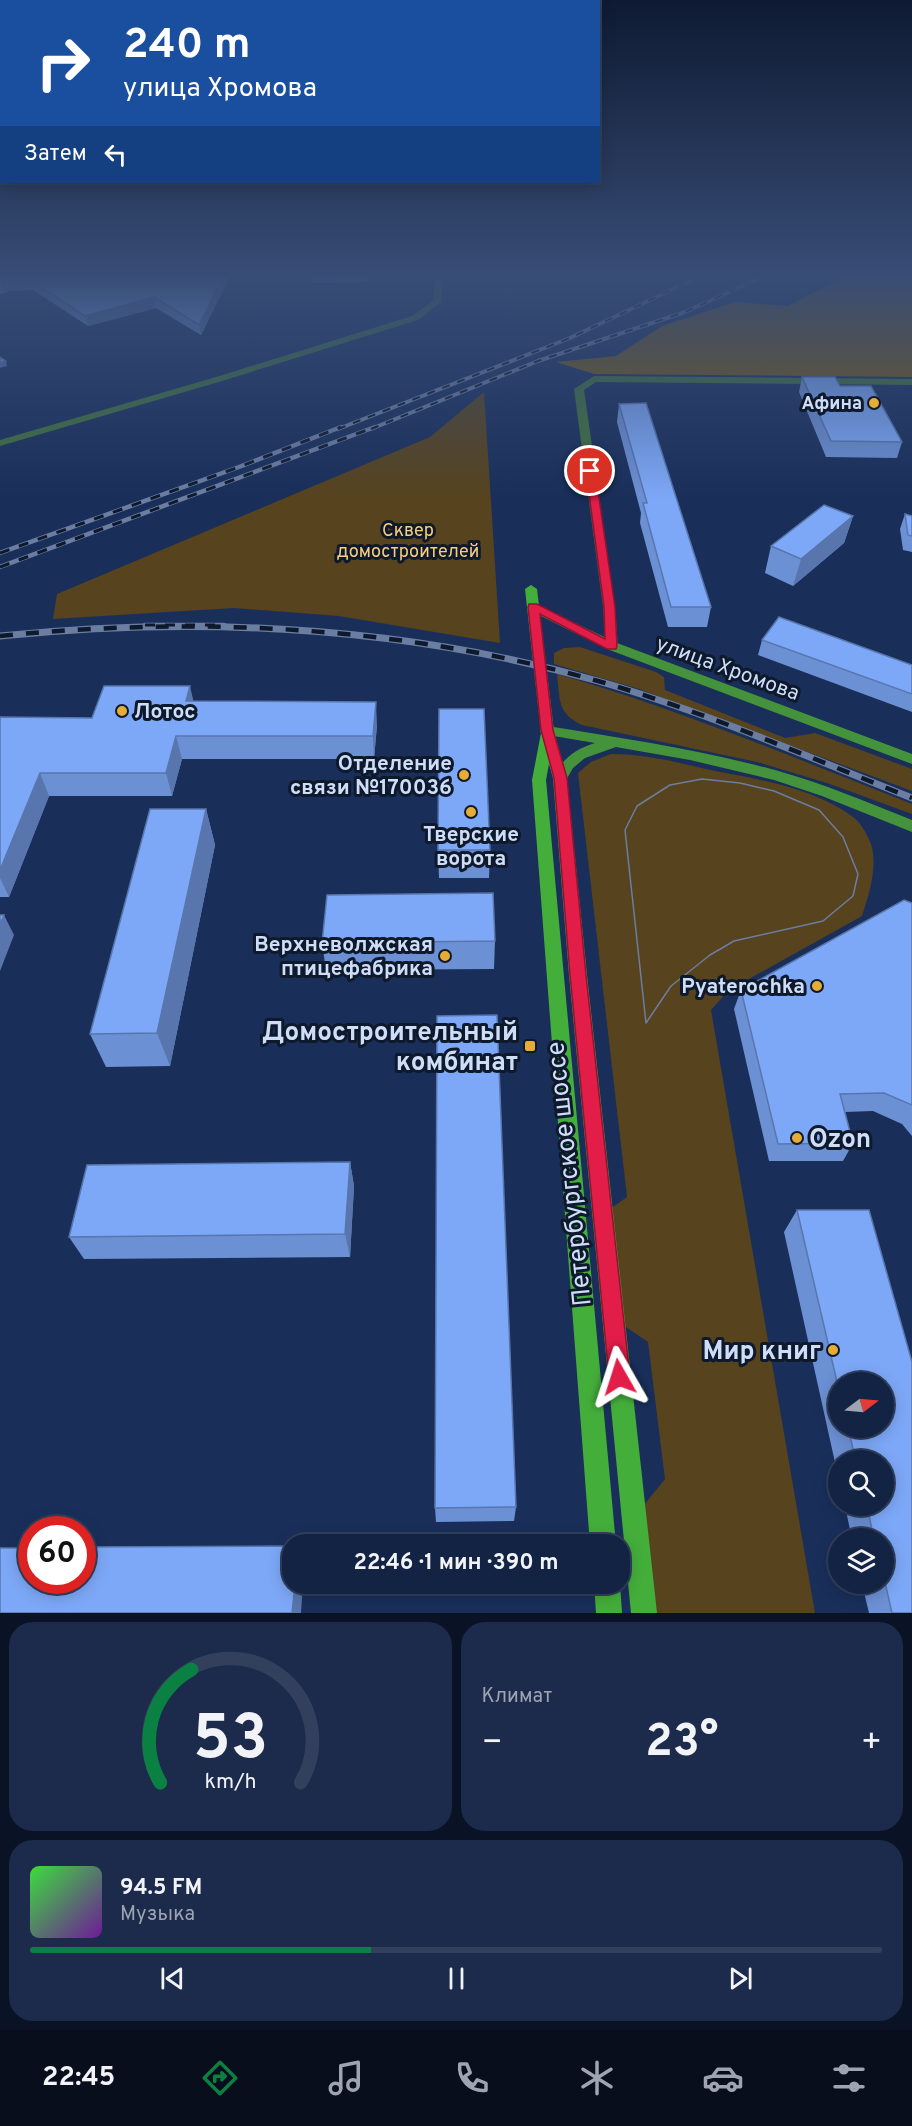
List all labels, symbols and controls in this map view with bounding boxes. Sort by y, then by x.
text: 240 m [123,20,251,73]
icon: right [24,24,102,102]
text: улица Хромова [123,72,317,106]
icon: left [99,138,132,171]
text: Затем [24,141,87,168]
place label: Афина [802,393,862,416]
marker: Афина [867,396,881,410]
pin [564,445,615,496]
icon: arrive [573,454,606,487]
park label: Сквер домостроителей [337,520,479,564]
street label: улица Хромова [652,631,803,708]
place label: Лотос [134,699,196,726]
marker: Лотос [115,704,129,718]
place label: Отделение связи №170036 [290,751,452,802]
marker: Отделение связи №170036 [457,768,471,782]
marker: Тверские ворота [464,805,478,819]
place label: Тверские ворота [423,822,519,873]
place label: Верхневолжская птицефабрика [254,932,433,983]
marker: Верхневолжская птицефабрика [438,949,452,963]
place label: Pyaterochka [681,974,805,1001]
marker: Pyaterochka [810,979,824,993]
place label: Домостроительный комбинат [262,1017,518,1080]
marker: Домостроительный комбинат [523,1039,537,1053]
street label: Петербургское шоссе [540,1040,601,1308]
place label: Ozon [809,1124,871,1157]
marker: Ozon [790,1131,804,1145]
place label: Мир книг [703,1336,821,1369]
marker: Мир книг [826,1343,840,1357]
position arrow [587,1345,651,1409]
north arrow [828,1372,894,1438]
map controls [828,1372,894,1594]
button: search [828,1450,894,1516]
speed limit sign: 60 [18,1516,96,1594]
button: layers [828,1528,894,1594]
text: 22:46 · 1 мин · 390 m [353,1550,559,1577]
text: Климат [482,1684,552,1710]
text: 53 [192,1702,268,1781]
text: 23° [645,1715,718,1772]
text: − [482,1723,503,1765]
text: + [861,1723,882,1765]
text: km/h [204,1770,256,1797]
text: 94.5 FM [120,1875,202,1902]
text: Музыка [120,1902,195,1928]
icon: previous [156,1962,189,1995]
icon: pause [440,1962,473,1995]
icon: next [724,1962,757,1995]
icon: directions [199,2057,241,2099]
icon: music [325,2057,367,2099]
icon: phone [451,2057,493,2099]
icon: climate [576,2057,618,2099]
icon: car [702,2057,744,2099]
icon: filters [828,2057,870,2099]
text: 22:45 [42,2061,115,2095]

